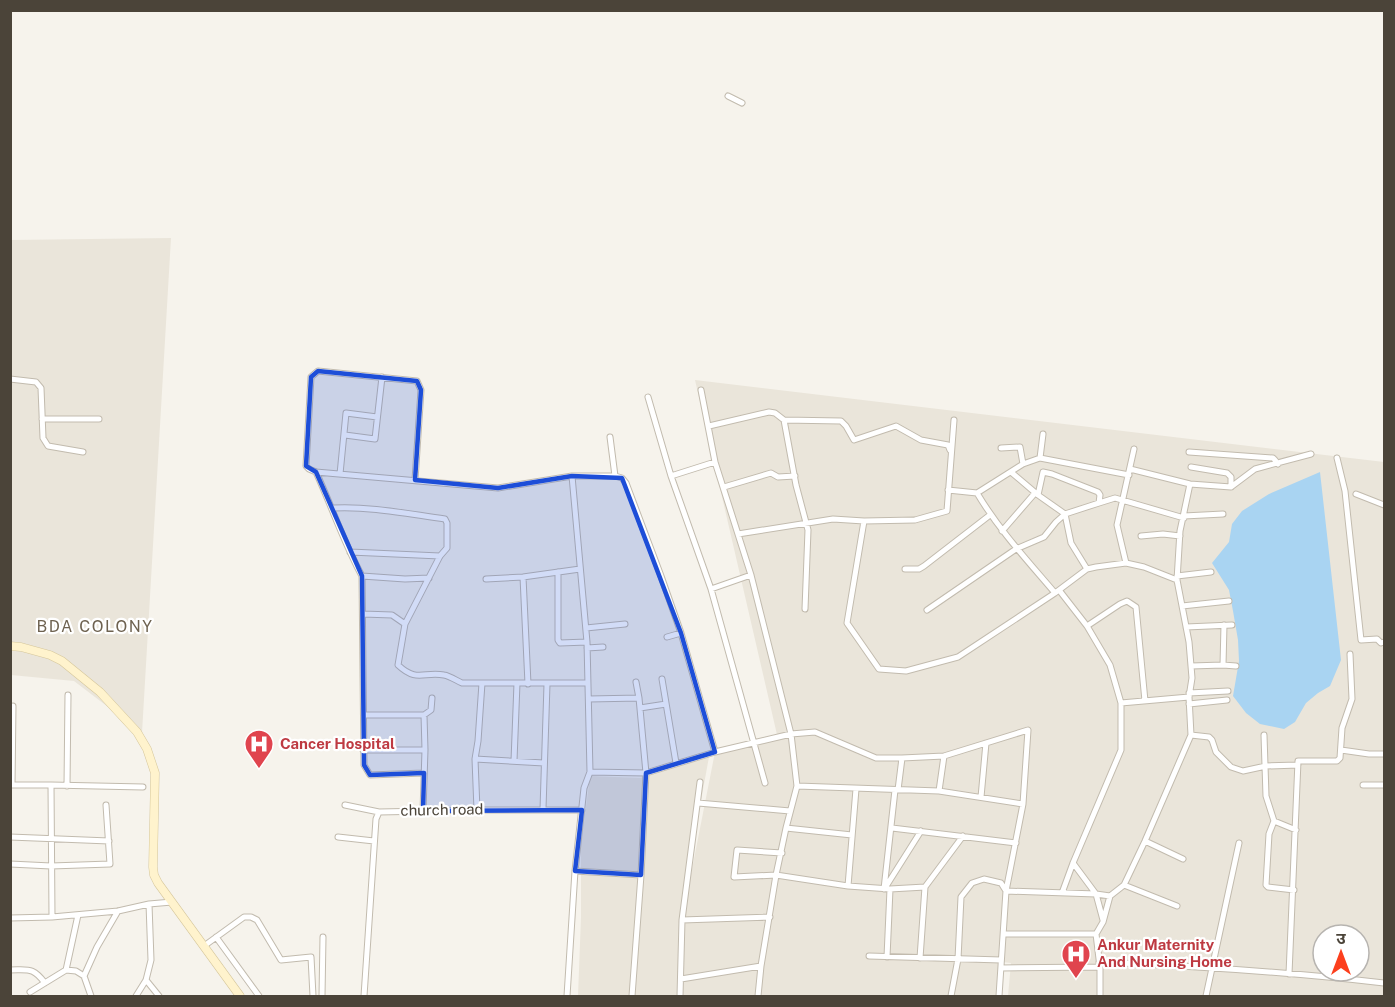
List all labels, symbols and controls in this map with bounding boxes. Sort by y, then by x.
district label: BDA COLONY [37,617,153,636]
hospital icon: Cancer Hospital [243,728,275,770]
place label: Cancer Hospital [280,735,395,752]
street label: church road [400,800,484,819]
north arrow [1311,923,1371,983]
text: उ [1336,929,1346,948]
place label: Ankur Maternity And Nursing Home [1097,936,1232,970]
hospital icon: Ankur Maternity And Nursing Home [1060,938,1092,980]

